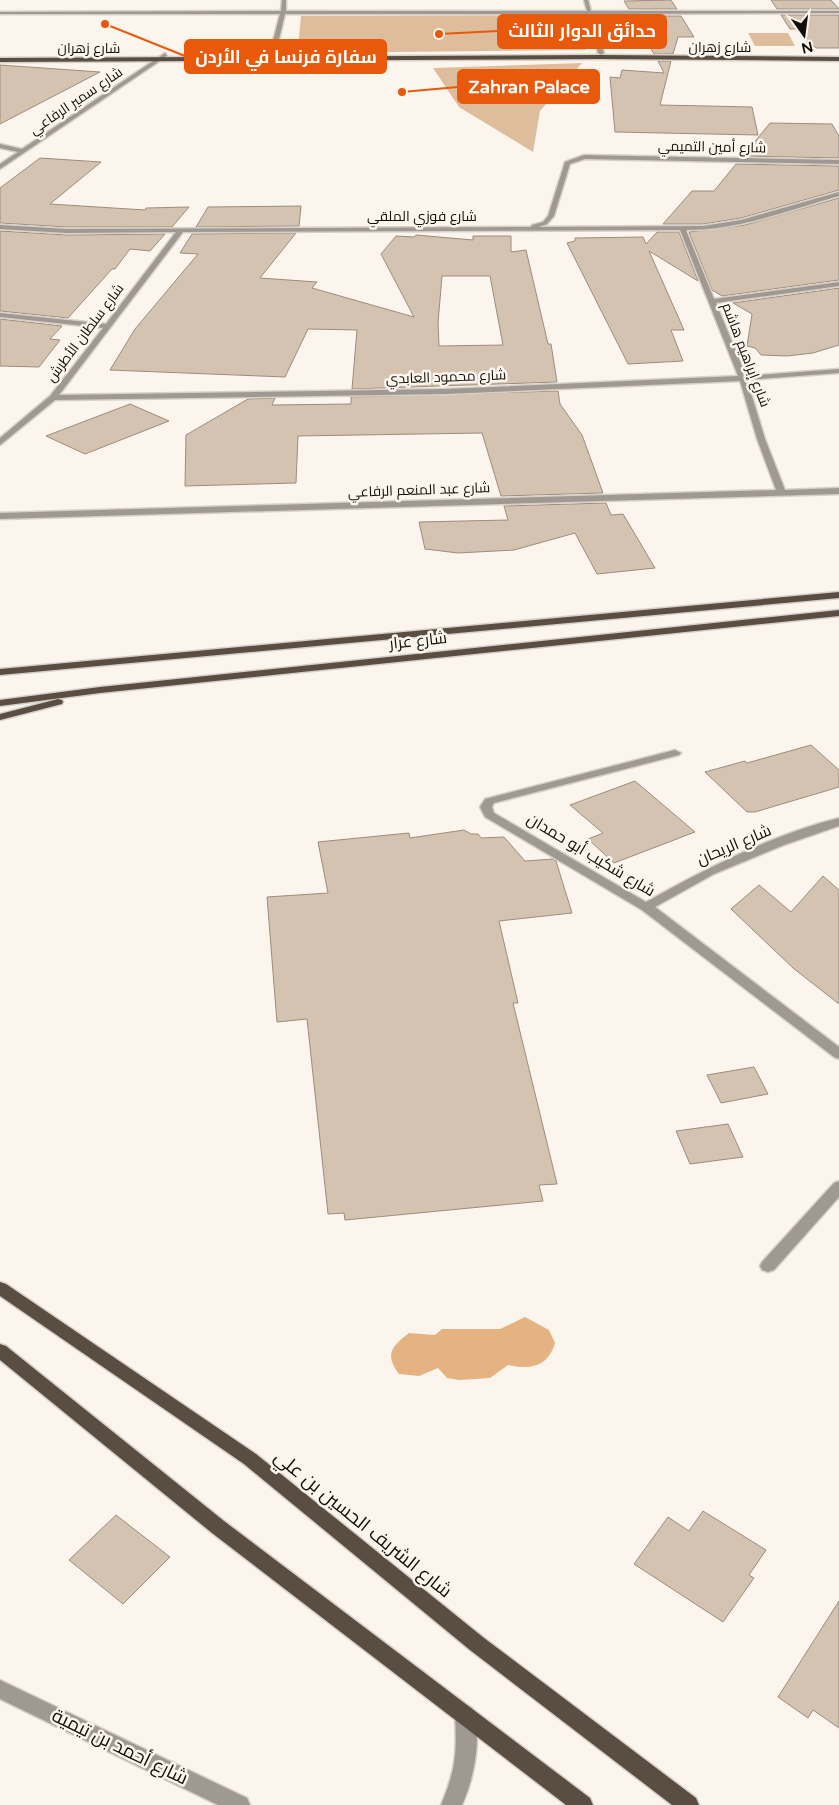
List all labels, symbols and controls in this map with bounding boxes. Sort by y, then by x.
north arrow [779,10,829,60]
callout: حدائق الدوار الثالث [498,15,666,48]
text: حدائق الدوار الثالث [508,20,656,42]
text: N [800,38,815,57]
street label: شارع زهران [689,39,751,56]
street label: شارع زهران [58,40,120,57]
callout: سفارة فرنسا في الأردن [185,40,386,73]
text: سفارة فرنسا في الأردن [195,46,377,72]
street label: شارع سمير الرفاعي [26,64,128,141]
callout: Zahran Palace [458,70,599,103]
text: Zahran Palace [468,76,590,98]
street label: شارع أمين التميمي [658,137,766,159]
street label: شارع فوزي الملقي [367,208,477,228]
street label: شارع سلطان الأطرش [43,281,127,385]
street label: شارع إبراهيم هاشم [717,300,774,410]
street label: شارع محمود العابدي [385,366,507,391]
street label: شارع عبد المنعم الرفاعي [348,479,491,504]
street label: شارع عرار [387,628,448,655]
street label: شارع شكيب أبو حمدان [523,809,659,902]
street label: شارع الريحان [694,820,775,871]
street label: شارع الشريف الحسين بن علي [268,1446,456,1605]
street label: شارع أحمد بن تيمية [47,1704,192,1791]

